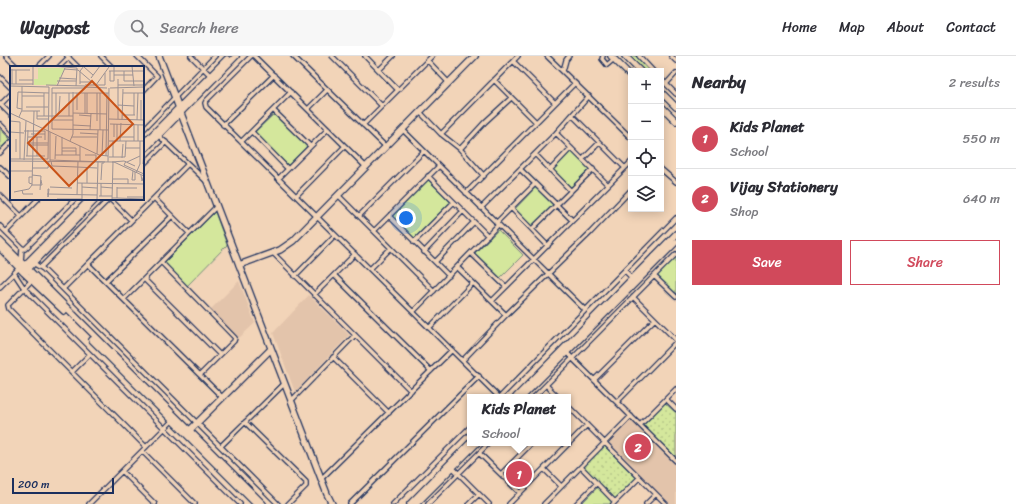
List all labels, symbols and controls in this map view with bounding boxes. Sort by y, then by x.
search box [114,10,394,46]
text: Waypost [20,11,90,44]
text: Search here [160,15,239,41]
text: Home [782,15,817,40]
text: Map [839,15,865,40]
text: About [887,15,924,40]
text: Contact [946,15,996,40]
icon: search [128,17,150,39]
inset map [10,66,144,200]
text: Nearby [692,67,746,97]
map controls [628,68,664,212]
button: + [628,68,664,104]
text: 2 results [949,71,1000,94]
button: − [628,104,664,140]
text: Kids Planet [730,114,804,140]
text: 1 [702,127,708,150]
text: 550 m [963,127,1000,150]
button: locate [628,140,664,176]
text: School [730,140,768,163]
text: Vijay Stationery [730,174,838,200]
button: layers [628,176,664,212]
text: 2 [701,187,709,210]
text: 640 m [963,187,1000,210]
text: Shop [730,200,758,223]
your location [396,208,416,228]
button: Save [692,240,842,285]
button: Share [850,240,1000,285]
popup [467,394,571,446]
text: Kids Planet [482,396,556,422]
text: School [482,422,520,445]
pin: 2 [625,432,651,462]
pin: 1 [506,459,532,489]
text: 200 m [18,475,50,494]
scale bar [12,476,114,495]

